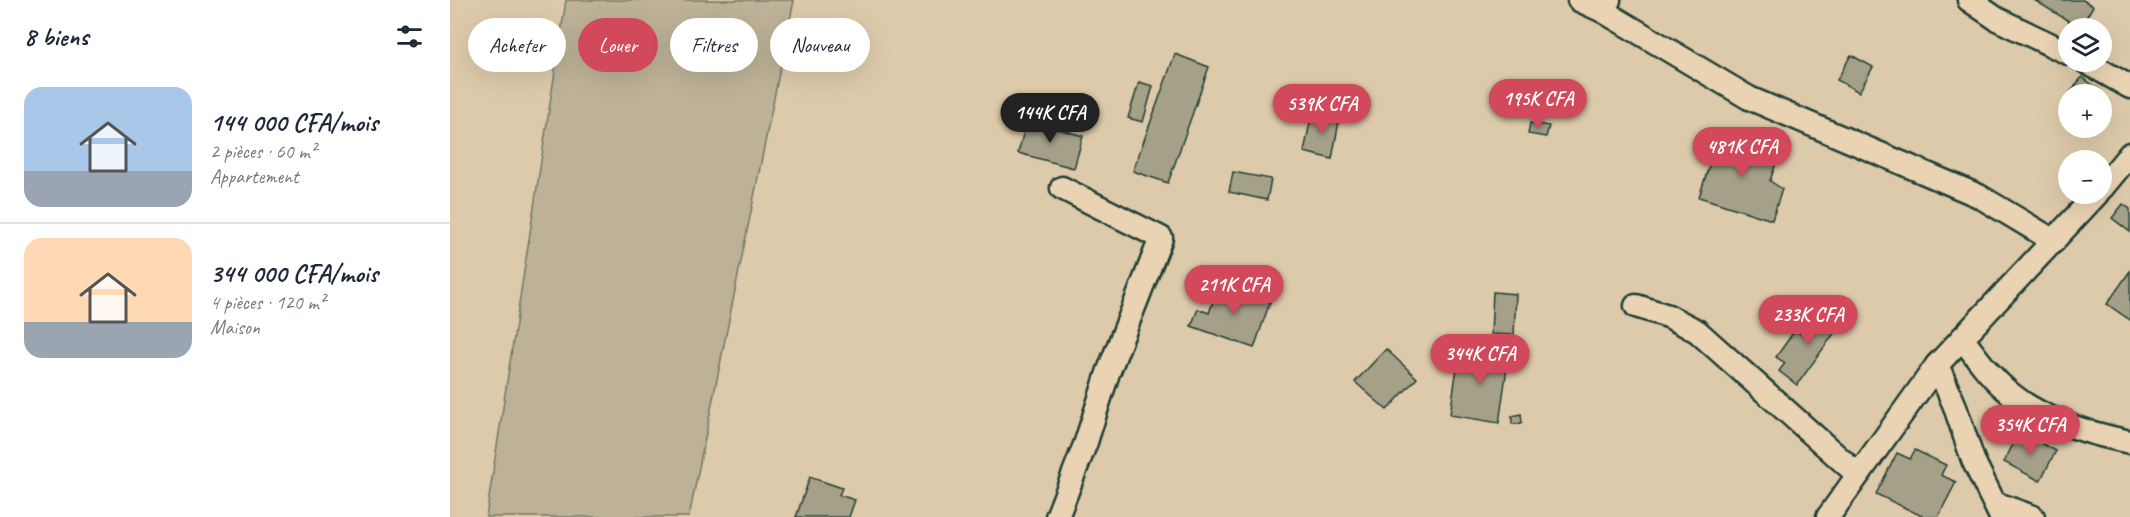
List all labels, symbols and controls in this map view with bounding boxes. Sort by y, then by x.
chip: Acheter [468,18,566,72]
chip: Louer [578,18,658,72]
chip: Filtres [670,18,758,72]
chip: Nouveau [770,18,870,72]
map controls [2058,18,2112,204]
button: layers [2058,18,2112,72]
text: 8 biens [24,20,88,53]
icon: filters [393,20,426,53]
pin: 195K CFA [1476,79,1600,130]
pin: 539K CFA [1260,84,1384,135]
button: + [2058,84,2112,138]
text: 195K CFA [1503,86,1573,111]
text: 539K CFA [1287,91,1357,116]
pin: 144K CFA [988,93,1112,144]
text: 144K CFA [1015,100,1085,125]
text: 144 000 CFA/mois [210,106,378,139]
icon: home [72,111,144,183]
pin: 481K CFA [1680,127,1804,178]
text: 481K CFA [1707,134,1777,159]
text: 2 pièces · 60 m² [210,139,316,164]
button: − [2058,150,2112,204]
text: Appartement [210,164,299,189]
text: 344 000 CFA/mois [210,257,378,290]
icon: home [72,262,144,334]
pin: 211K CFA [1172,265,1296,316]
text: 211K CFA [1199,272,1269,297]
text: 4 pièces · 120 m² [210,290,325,315]
pin: 233K CFA [1746,295,1870,346]
text: 233K CFA [1773,302,1843,327]
text: Maison [210,315,260,340]
pin: 344K CFA [1418,334,1542,385]
text: 344K CFA [1445,341,1515,366]
pin: 354K CFA [1968,405,2092,456]
text: 354K CFA [1995,412,2065,437]

